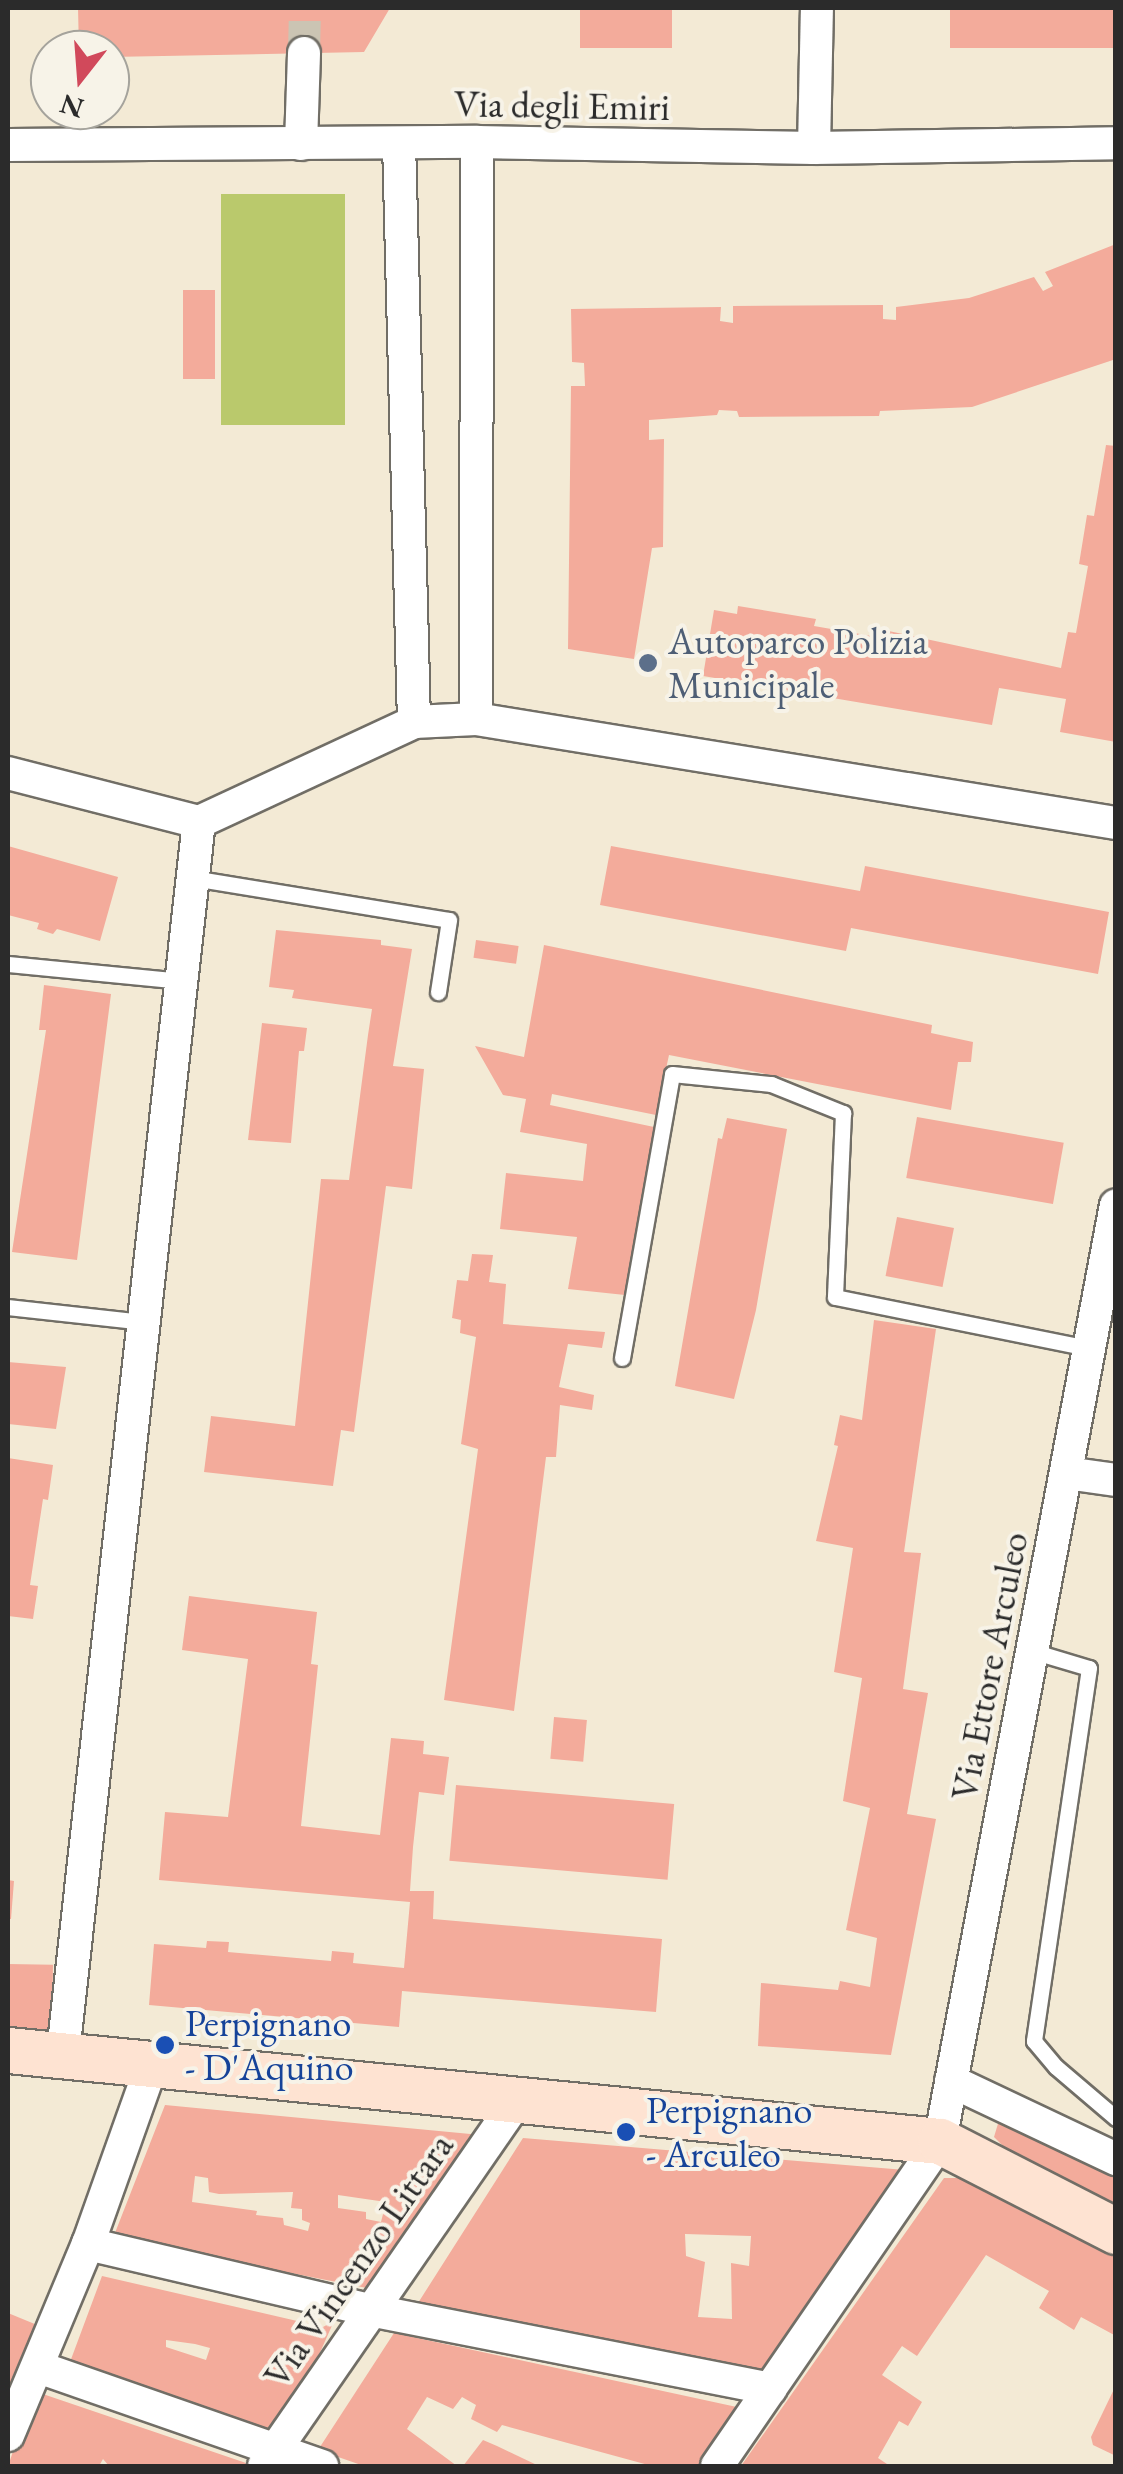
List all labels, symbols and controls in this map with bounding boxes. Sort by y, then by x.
north arrow [30,30,130,130]
street label: Via degli Emiri [454,80,670,130]
text: N [56,86,88,127]
place label: Autoparco Polizia Municipale [668,618,928,708]
marker: Autoparco Polizia Municipale [637,652,659,674]
street label: Via Ettore Arculeo [941,1528,1037,1804]
place label: Perpignano - D'Aquino [185,2000,354,2090]
marker: Perpignano - D'Aquino [154,2034,176,2056]
place label: Perpignano - Arculeo [646,2087,812,2176]
marker: Perpignano - Arculeo [615,2121,637,2143]
street label: Via Vincenzo Littara [253,2124,463,2396]

